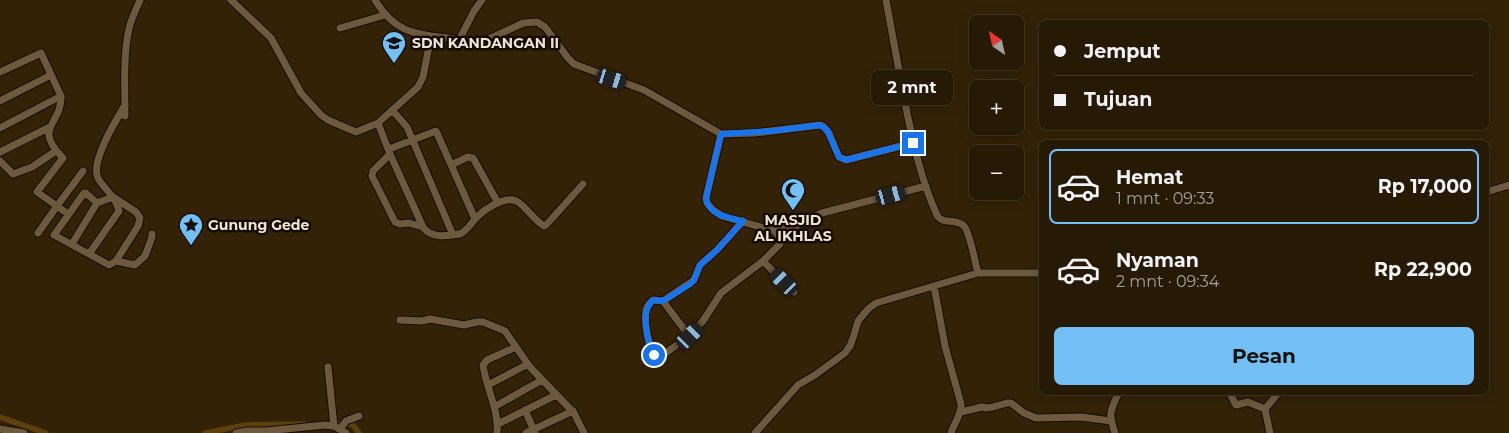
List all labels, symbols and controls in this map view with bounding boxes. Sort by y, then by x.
north arrow [969,15,1024,70]
map controls [969,15,1024,200]
school or university icon: SDN KANDANGAN II [381,30,407,64]
place label: SDN KANDANGAN II [412,34,559,52]
text: Jemput [1084,40,1161,63]
car [595,67,628,91]
callout: 2 mnt [872,70,954,106]
text: 2 mnt [888,78,936,97]
button: + [969,80,1024,135]
text: Tujuan [1084,88,1152,111]
route end [902,132,924,154]
button: − [969,145,1024,200]
icon: car [1056,164,1101,209]
text: Hemat [1116,166,1183,189]
text: Rp 17,000 [1378,175,1472,198]
mosque icon: MASJID AL IKHLAS [780,177,806,211]
car [874,184,907,206]
text: 1 mnt · 09:33 [1116,189,1214,208]
place label: MASJID AL IKHLAS [753,211,832,245]
place icon: Gunung Gede [178,212,204,246]
place label: Gunung Gede [208,216,310,234]
icon: car [1056,247,1101,292]
text: Nyaman [1116,249,1199,272]
text: Rp 22,900 [1374,258,1472,281]
car [768,266,799,298]
text: 2 mnt · 09:34 [1116,272,1219,291]
car [673,320,706,352]
button: Pesan [1054,327,1474,385]
route start [643,344,665,366]

